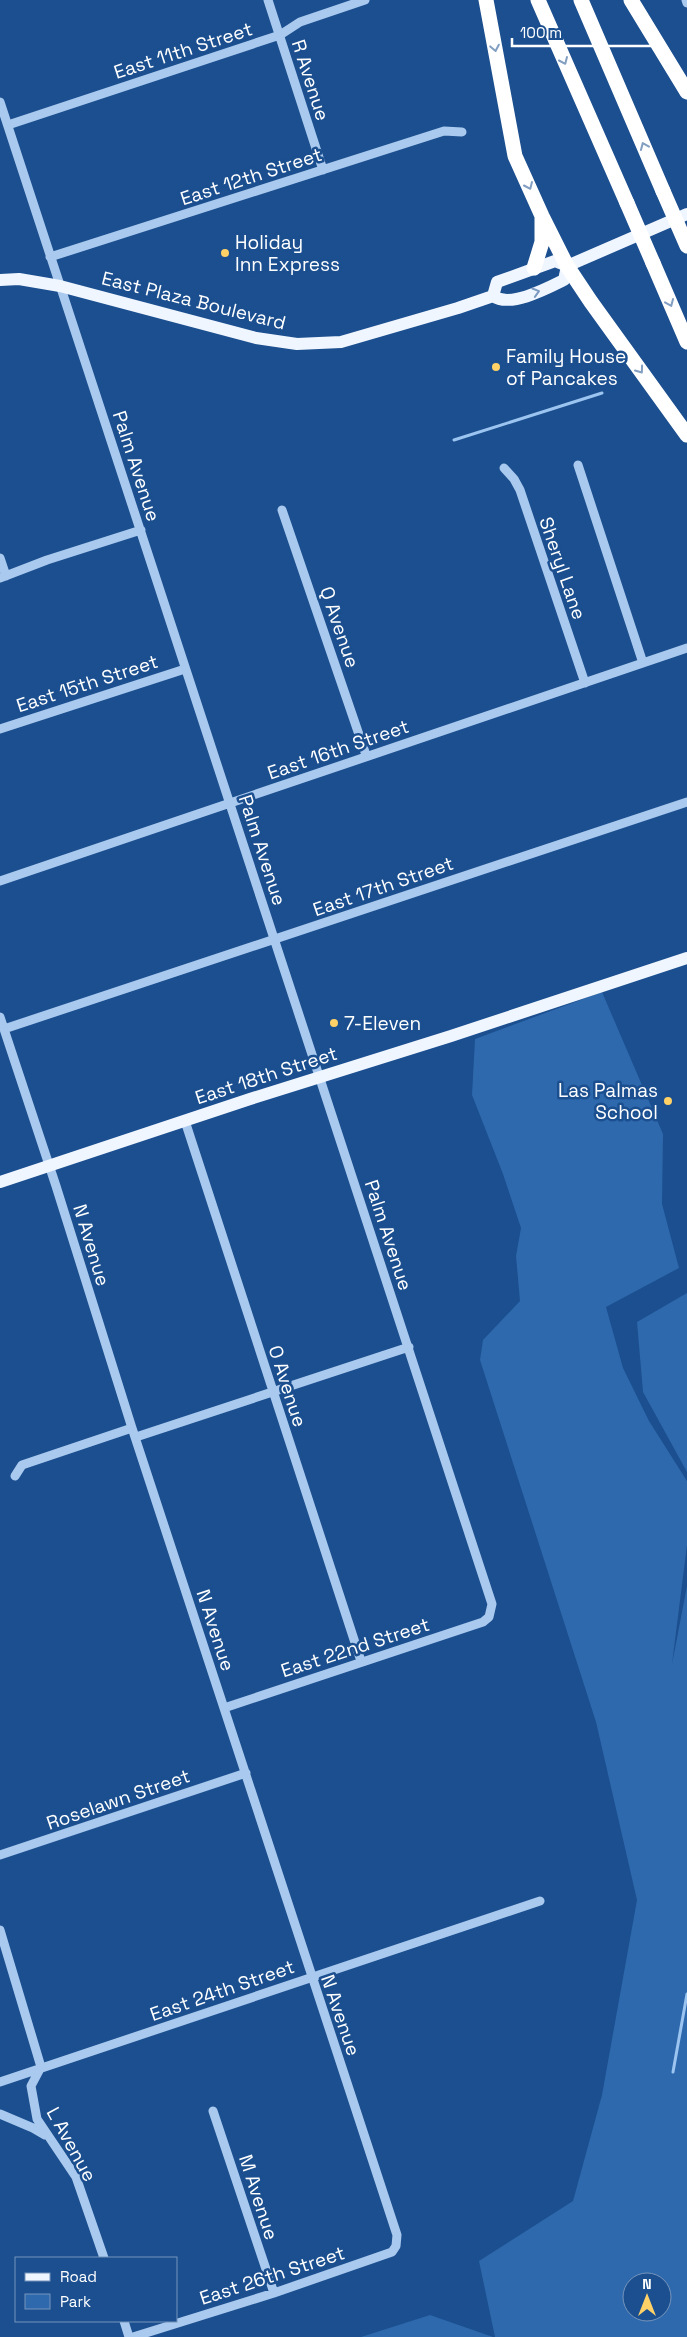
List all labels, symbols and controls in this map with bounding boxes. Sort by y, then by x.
scale bar [512,15,653,47]
street label: East 11th Street [111,16,256,85]
text: 100 m [520,23,562,42]
street label: R Avenue [286,36,335,124]
one-way arrow [490,44,500,52]
one-way arrow [558,56,569,65]
street label: East 12th Street [177,142,325,211]
one-way arrow [639,142,650,151]
one-way arrow [522,181,533,190]
place label: Holiday Inn Express [235,230,340,277]
marker: Holiday Inn Express [219,247,231,259]
street label: East Plaza Boulevard [99,265,289,335]
one-way arrow [531,288,539,298]
one-way arrow [664,298,675,307]
place label: Family House of Pancakes [506,344,626,391]
marker: Family House of Pancakes [490,361,502,373]
one-way arrow [634,364,643,374]
street label: Palm Avenue [107,408,166,525]
street label: Sheryl Lane [533,513,592,623]
street label: Q Avenue [314,583,365,671]
street label: East 15th Street [13,649,161,718]
street label: East 16th Street [264,714,412,785]
street label: Palm Avenue [233,792,292,909]
street label: East 17th Street [310,851,457,922]
place label: 7-Eleven [344,1011,421,1036]
marker: 7-Eleven [328,1017,340,1029]
street label: East 18th Street [192,1041,340,1110]
place label: Las Palmas School [558,1078,658,1125]
marker: Las Palmas School [662,1095,674,1107]
street label: Palm Avenue [359,1177,418,1294]
street label: N Avenue [67,1201,116,1289]
street label: O Avenue [263,1342,312,1430]
street label: N Avenue [191,1586,240,1674]
street label: East 22nd Street [278,1612,433,1683]
street label: Roselawn Street [43,1763,193,1836]
street label: East 24th Street [147,1954,298,2027]
street label: N Avenue [315,1971,366,2059]
street label: L Avenue [41,2102,102,2186]
street label: M Avenue [233,2151,284,2243]
street label: East 26th Street [196,2240,348,2311]
legend [15,2257,178,2322]
text: Road [60,2267,97,2286]
north arrow [622,2272,672,2322]
text: N [642,2275,652,2293]
text: Park [60,2292,91,2311]

